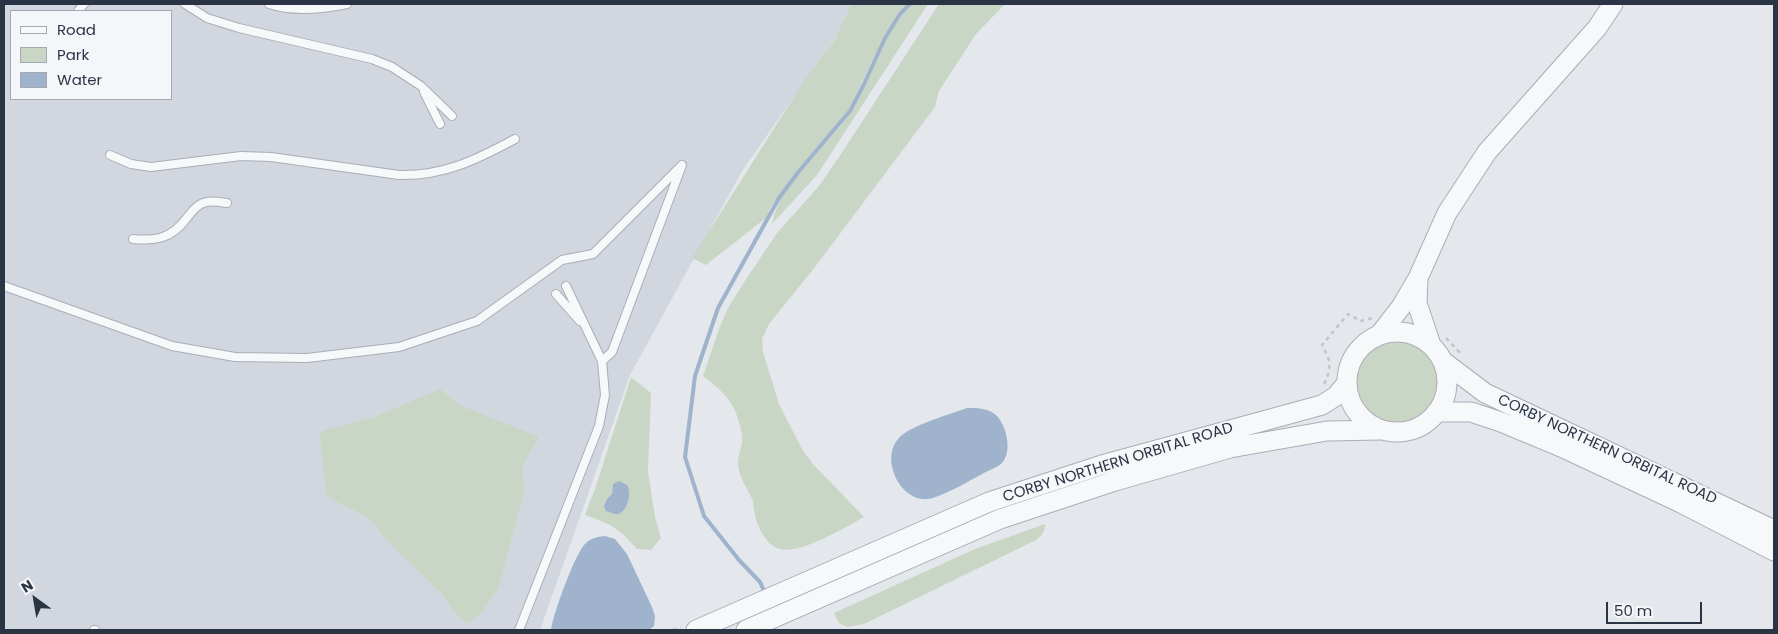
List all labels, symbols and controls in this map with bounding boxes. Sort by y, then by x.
legend [10,10,172,100]
text: Road [57,19,96,40]
text: Park [57,44,89,65]
text: Water [57,69,102,90]
street label: CORBY NORTHERN ORBITAL ROAD [1494,391,1720,509]
street label: CORBY NORTHERN ORBITAL ROAD [1001,419,1235,507]
north arrow [10,574,60,624]
text: N [17,575,37,598]
scale bar [1608,592,1704,624]
text: 50 m [1614,600,1652,621]

